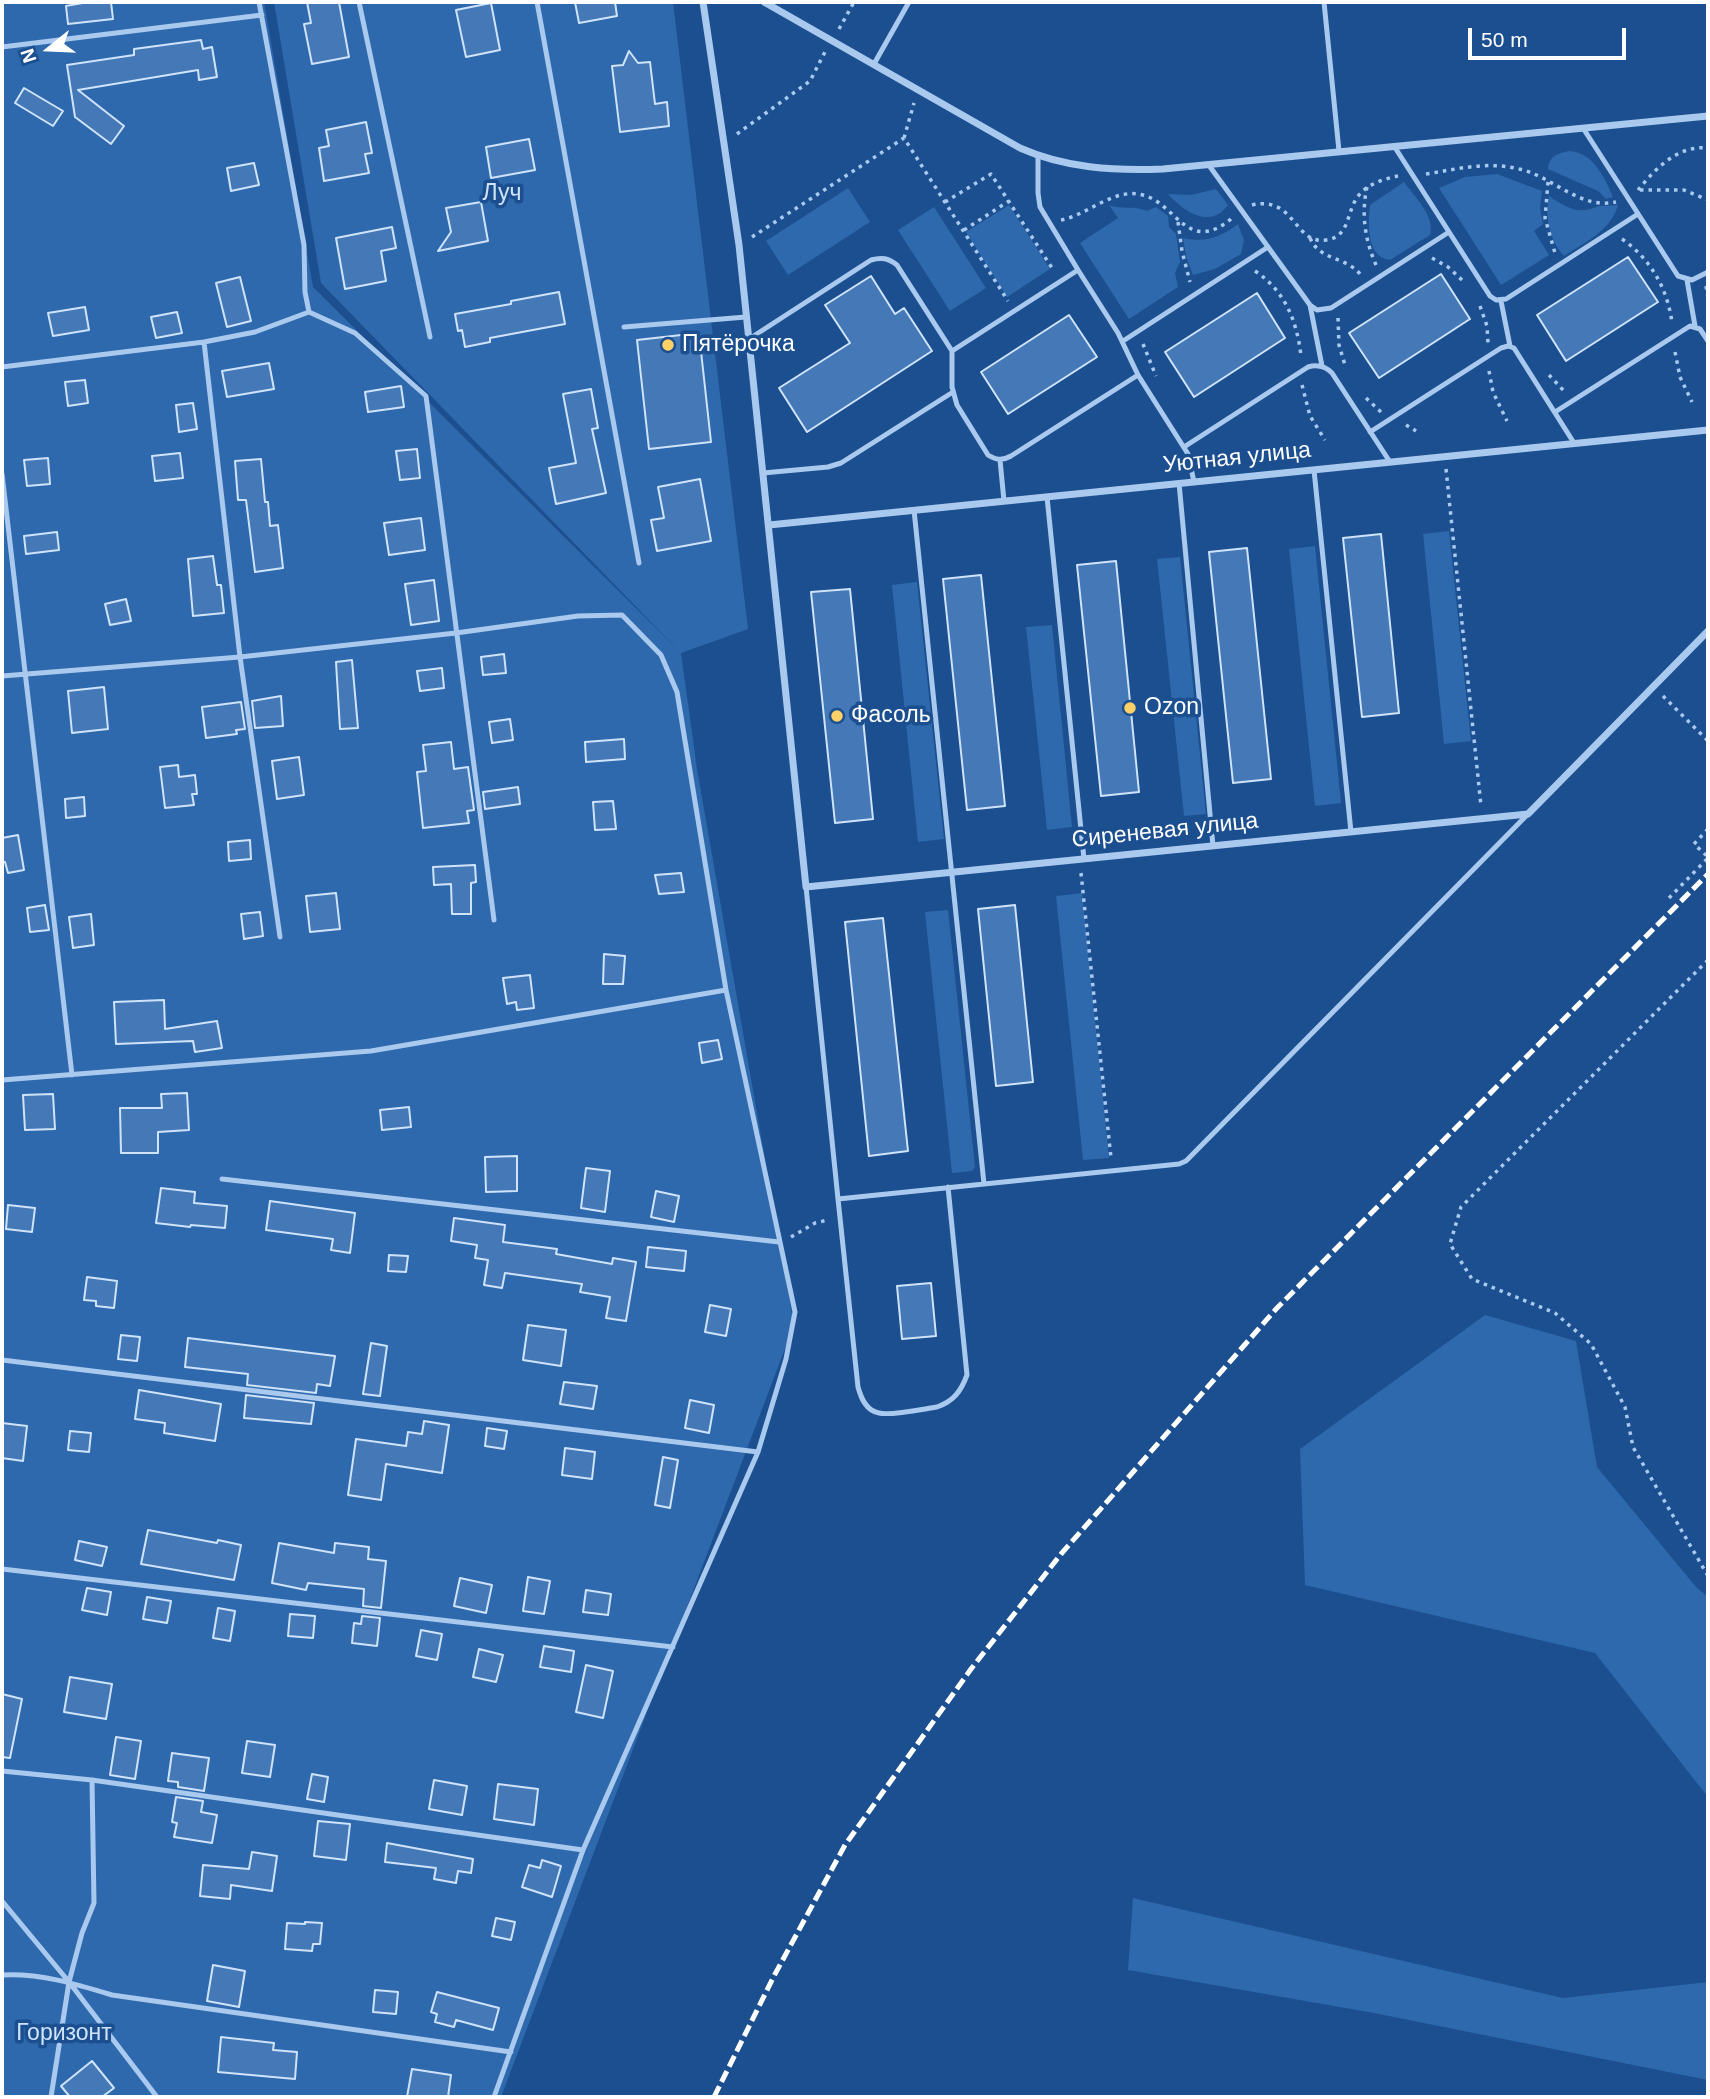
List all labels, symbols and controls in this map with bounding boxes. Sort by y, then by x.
north arrow [14,14,84,84]
scale bar [1472,14,1630,58]
text: 50 m [1481,28,1528,51]
text: N [16,46,41,65]
park label: Луч [483,180,521,208]
place label: Пятёрочка [682,331,795,359]
marker: Пятёрочка [660,337,676,353]
street label: Уютная улица [1162,437,1312,479]
place label: Ozon [1144,694,1199,722]
marker: Ozon [1122,700,1138,716]
place label: Фасоль [851,702,931,730]
marker: Фасоль [829,708,845,724]
street label: Сиреневая улица [1070,807,1260,855]
park label: Горизонт [16,2020,112,2048]

